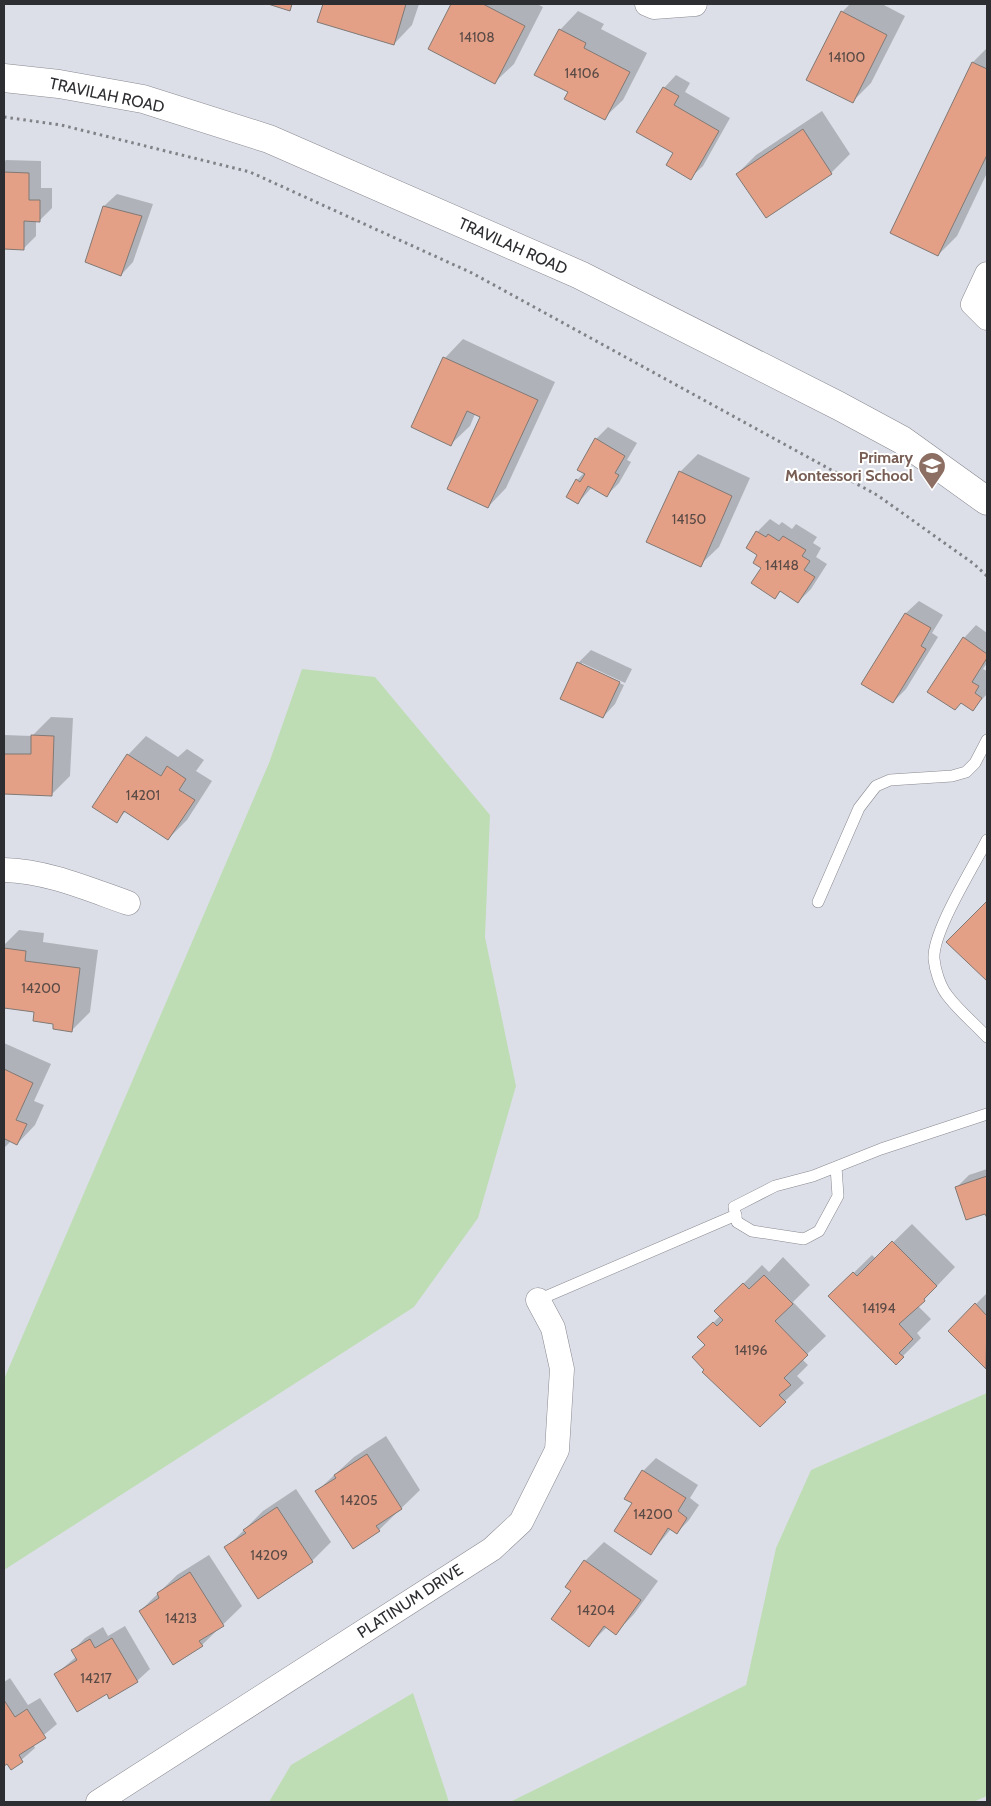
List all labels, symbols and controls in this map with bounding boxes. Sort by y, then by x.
house number: 14108 [459,28,495,46]
house number: 14100 [829,48,866,66]
house number: 14106 [565,64,600,82]
street label: TRAVILAH ROAD [48,74,166,116]
street label: TRAVILAH ROAD [456,213,570,279]
place label: Primary Montessori School [785,448,913,485]
school or university icon: Primary Montessori School [917,451,947,490]
house number: 14150 [672,510,707,528]
house number: 14148 [765,556,799,574]
house number: 14201 [126,786,160,804]
house number: 14200 [21,979,61,997]
house number: 14194 [862,1299,896,1317]
house number: 14196 [734,1341,768,1359]
house number: 14205 [340,1491,378,1509]
house number: 14200 [633,1505,673,1523]
house number: 14209 [250,1546,288,1564]
street label: PLATINUM DRIVE [354,1560,466,1642]
house number: 14204 [577,1601,615,1619]
house number: 14213 [165,1609,197,1627]
house number: 14217 [80,1669,112,1687]

